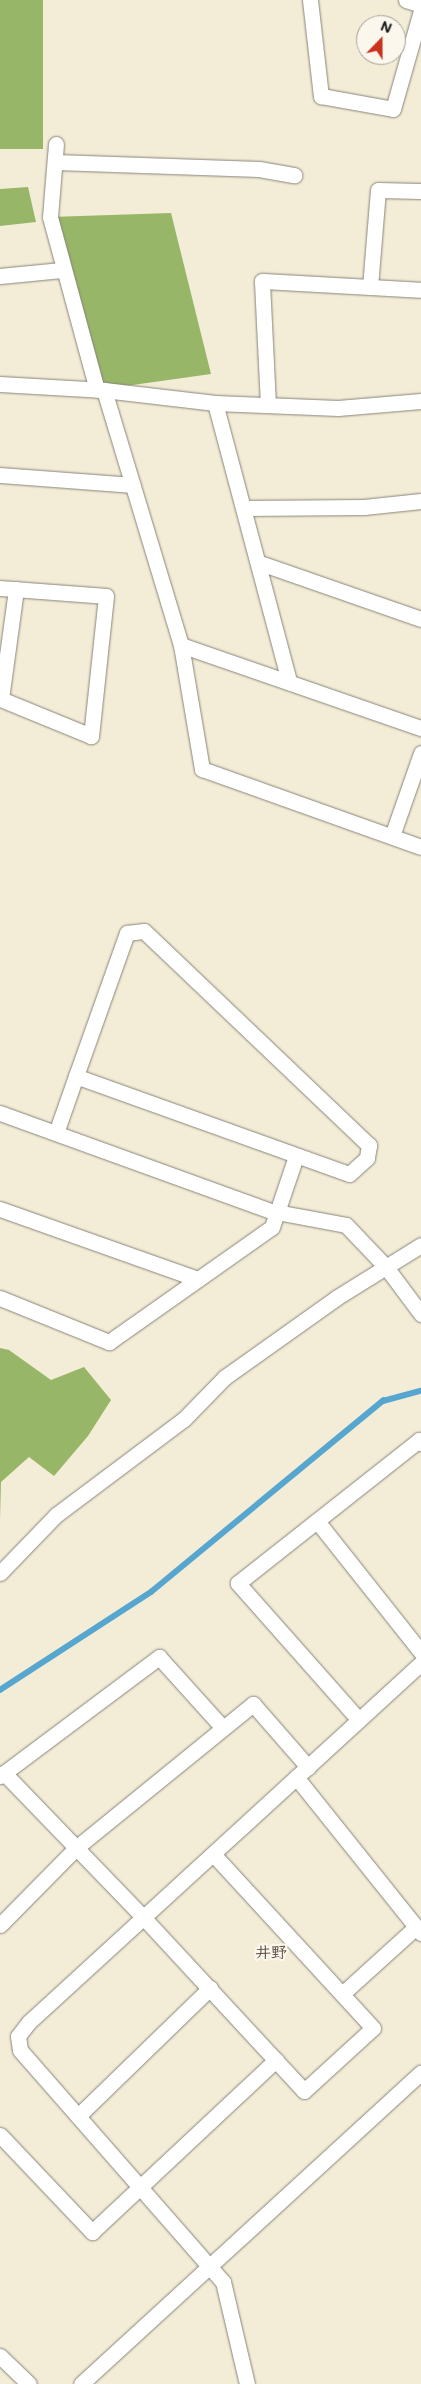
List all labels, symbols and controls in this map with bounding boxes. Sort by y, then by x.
north arrow [356,15,406,65]
text: N [378,16,395,37]
district label: 井野 [255,1942,287,1962]

